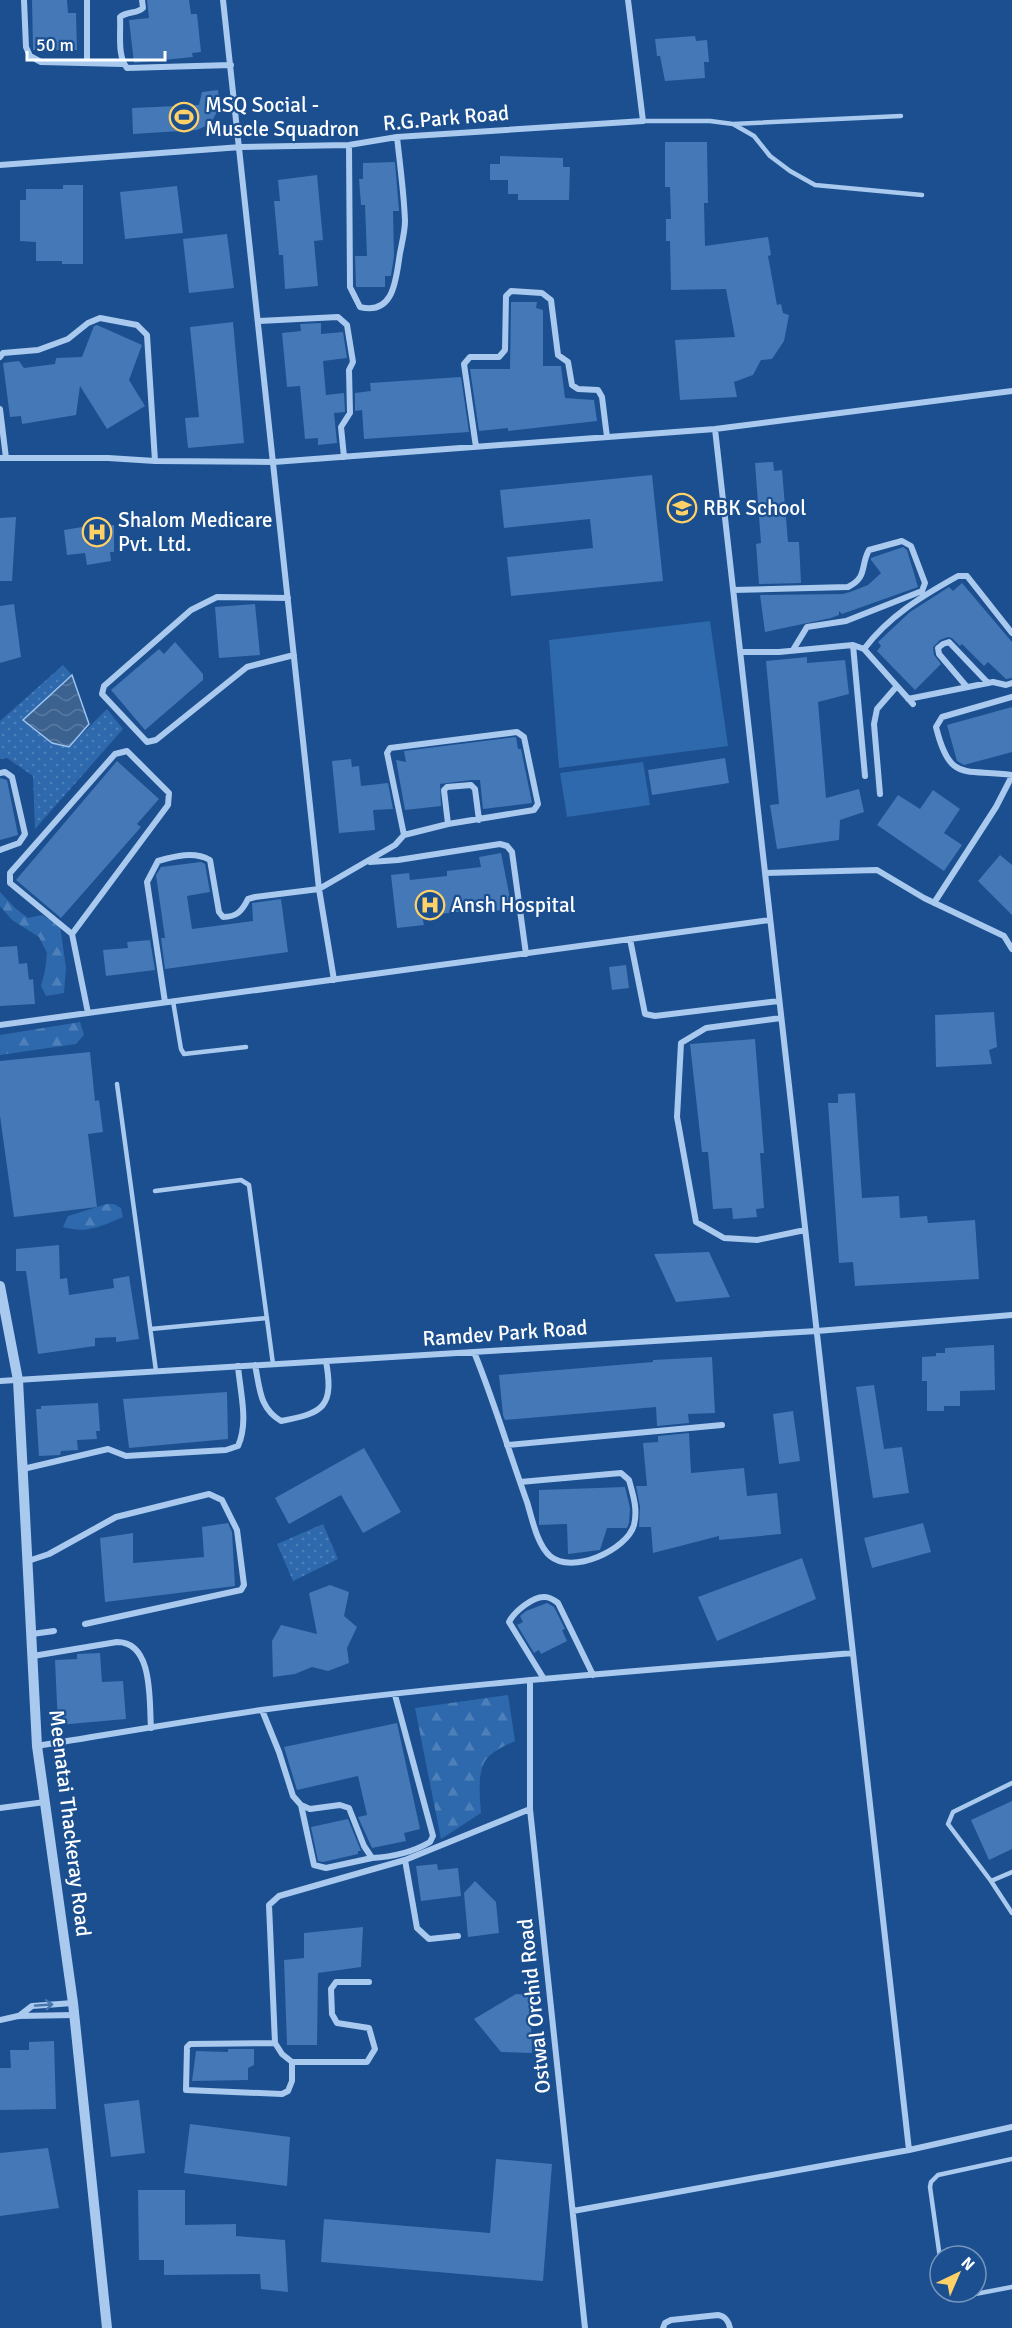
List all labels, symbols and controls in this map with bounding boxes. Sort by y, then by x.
scale bar [27,24,165,62]
text: 50 m [36,34,74,56]
place label: MSQ Social - Muscle Squadron [205,92,359,142]
street label: R.G.Park Road [382,100,510,136]
sports icon: MSQ Social - Muscle Squadron [168,101,200,133]
school or university icon: RBK School [666,492,698,524]
place label: RBK School [703,495,806,521]
place label: Shalom Medicare Pvt. Ltd. [118,507,273,557]
hospital icon: Shalom Medicare Pvt. Ltd. [81,516,113,548]
hospital icon: Ansh Hospital [414,889,446,921]
place label: Ansh Hospital [451,892,576,918]
street label: Ramdev Park Road [422,1314,588,1352]
street label: Meenatai Thackeray Road [43,1708,97,1938]
street label: Ostwal Orchid Road [512,1917,556,2095]
one-way arrow [34,2000,54,2011]
north arrow [928,2244,988,2304]
text: N [957,2253,979,2275]

